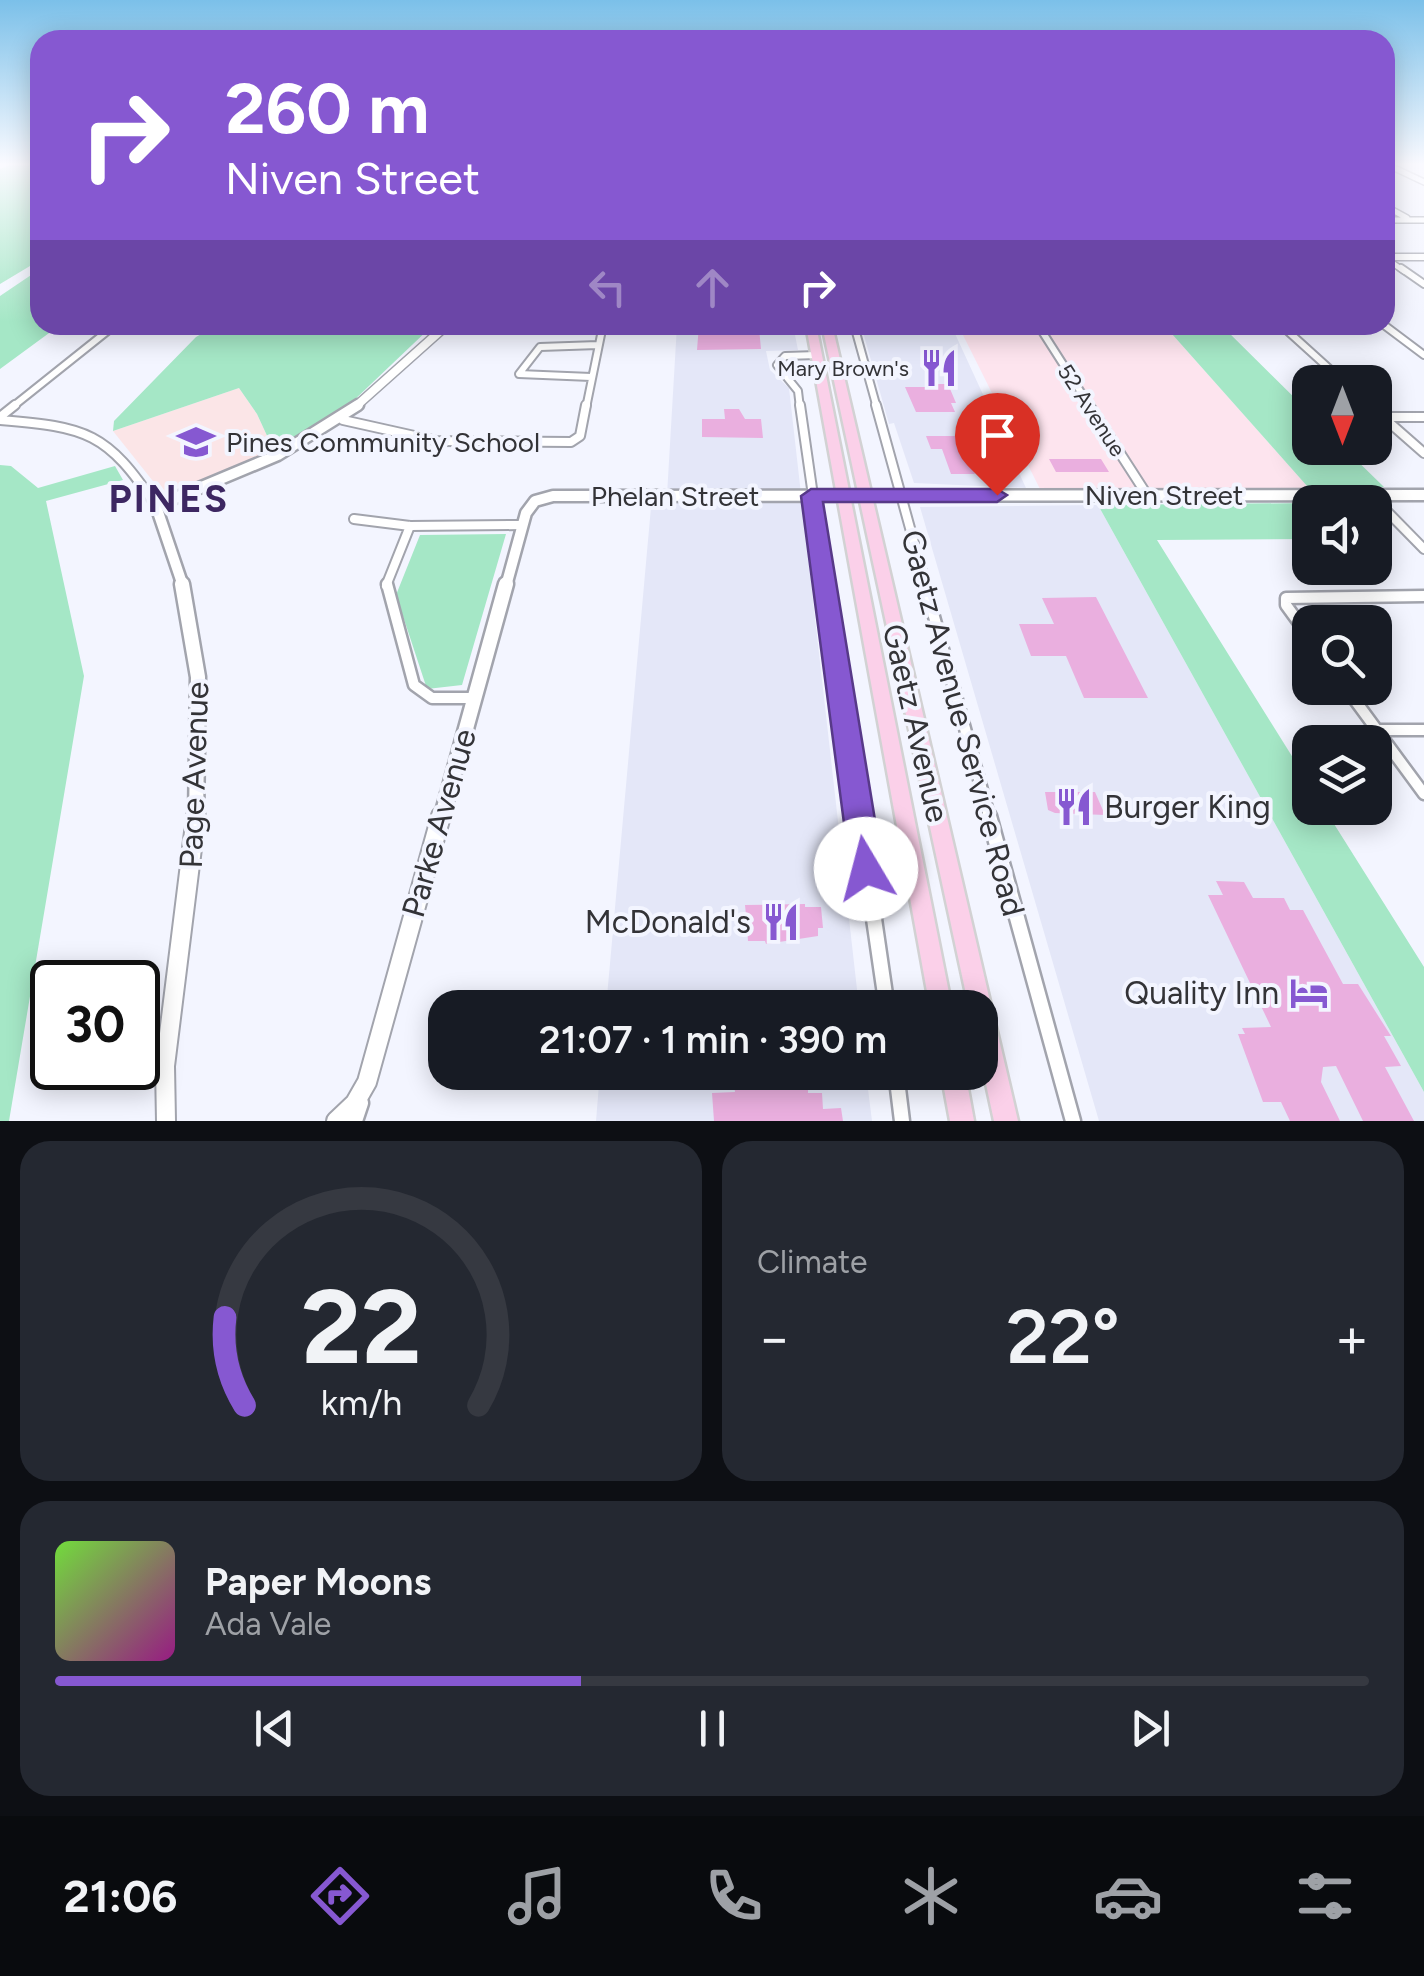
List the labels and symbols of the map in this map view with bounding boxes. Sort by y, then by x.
restaurant icon: Mary Brown's [918,347,960,389]
place label: Mary Brown's [777,355,909,382]
street label: 52 Avenue [1052,359,1131,462]
north arrow [1292,365,1392,465]
pin [955,393,1040,496]
school or university icon: Pines Community School [175,421,217,463]
place label: Pines Community School [226,425,540,459]
district label: PINES [108,476,230,522]
street label: Niven Street [1085,478,1243,512]
street label: Phelan Street [591,479,759,513]
street label: Gaetz Avenue Service Road [893,526,1033,920]
street label: Gaetz Avenue [875,620,957,826]
street label: Page Avenue [172,681,216,869]
street label: Parke Avenue [394,724,484,922]
restaurant icon: Burger King [1053,786,1095,828]
place label: Burger King [1104,788,1271,826]
position arrow [814,817,918,921]
restaurant icon: McDonald's [760,901,802,943]
place label: McDonald's [585,903,751,941]
speed limit sign: 30 [30,960,160,1090]
hotel icon: Quality Inn [1288,972,1330,1014]
place label: Quality Inn [1124,974,1279,1012]

